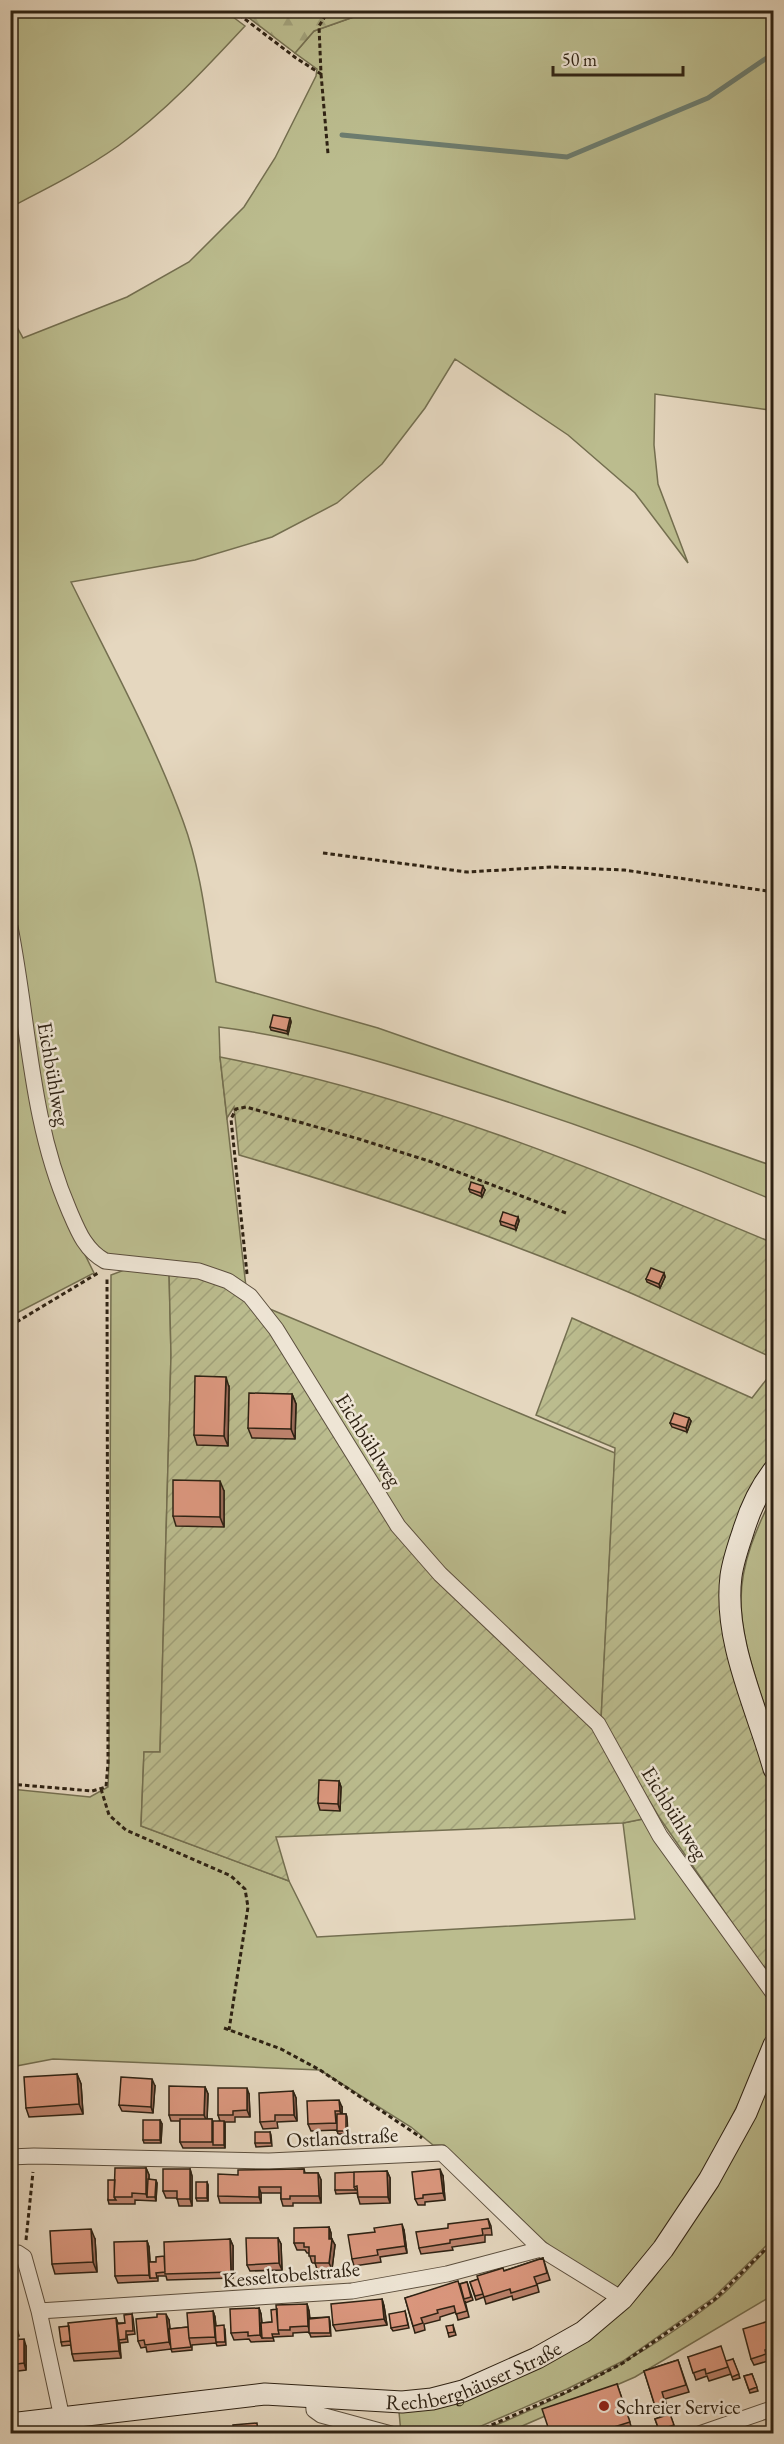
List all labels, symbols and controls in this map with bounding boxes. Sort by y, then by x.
scale bar [553,39,684,77]
text: 50 m [562,48,597,71]
street label: Eichbühlweg [32,1020,77,1129]
street label: Eichbühlweg [330,1388,409,1493]
street label: Eichbühlweg [636,1761,715,1866]
street label: Ostlandstraße [285,2121,399,2153]
street label: Kesseltobelstraße [221,2255,361,2293]
street label: Rechberghäuser Straße [385,2334,566,2416]
place label: Schreier Service [616,2393,741,2420]
marker: Schreier Service [597,2399,611,2413]

